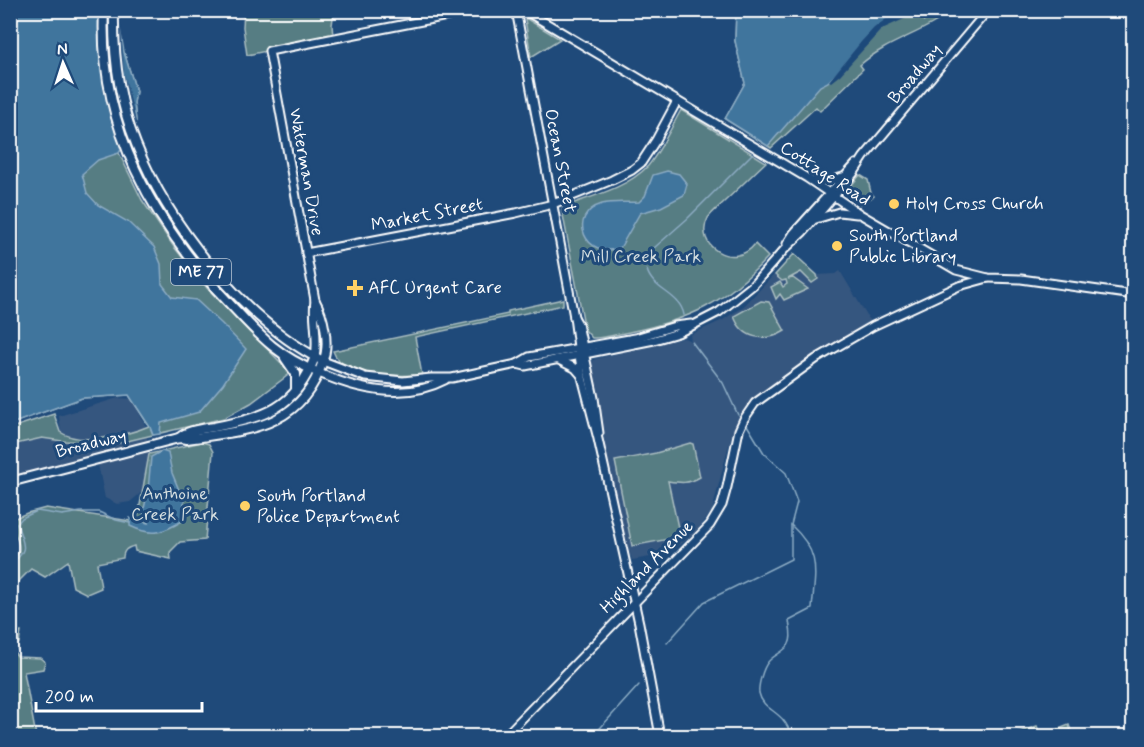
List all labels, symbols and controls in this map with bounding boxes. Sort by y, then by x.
north arrow [33,33,93,93]
text: N [56,39,68,60]
street label: Broadway [883,39,947,109]
street label: Waterman Drive [283,106,329,238]
street label: Ocean Street [538,107,582,215]
street label: Cottage Road [775,136,875,212]
street label: Market Street [369,192,485,238]
place label: Holy Cross Church [906,192,1044,216]
marker: Holy Cross Church [887,197,901,211]
place label: South Portland Public Library [849,224,958,269]
marker: South Portland Public Library [830,239,844,253]
park label: Mill Creek Park [581,245,701,269]
road number: ME 77 [171,259,231,285]
place label: AFC Urgent Care [368,276,502,300]
marker: AFC Urgent Care [346,279,364,297]
street label: Broadway [53,424,129,464]
park label: Anthoine Creek Park [131,482,219,527]
place label: South Portland Police Department [257,484,400,529]
marker: South Portland Police Department [238,499,252,513]
street label: Highland Avenue [595,515,701,621]
scale bar [36,675,202,713]
text: 200 m [45,685,94,709]

